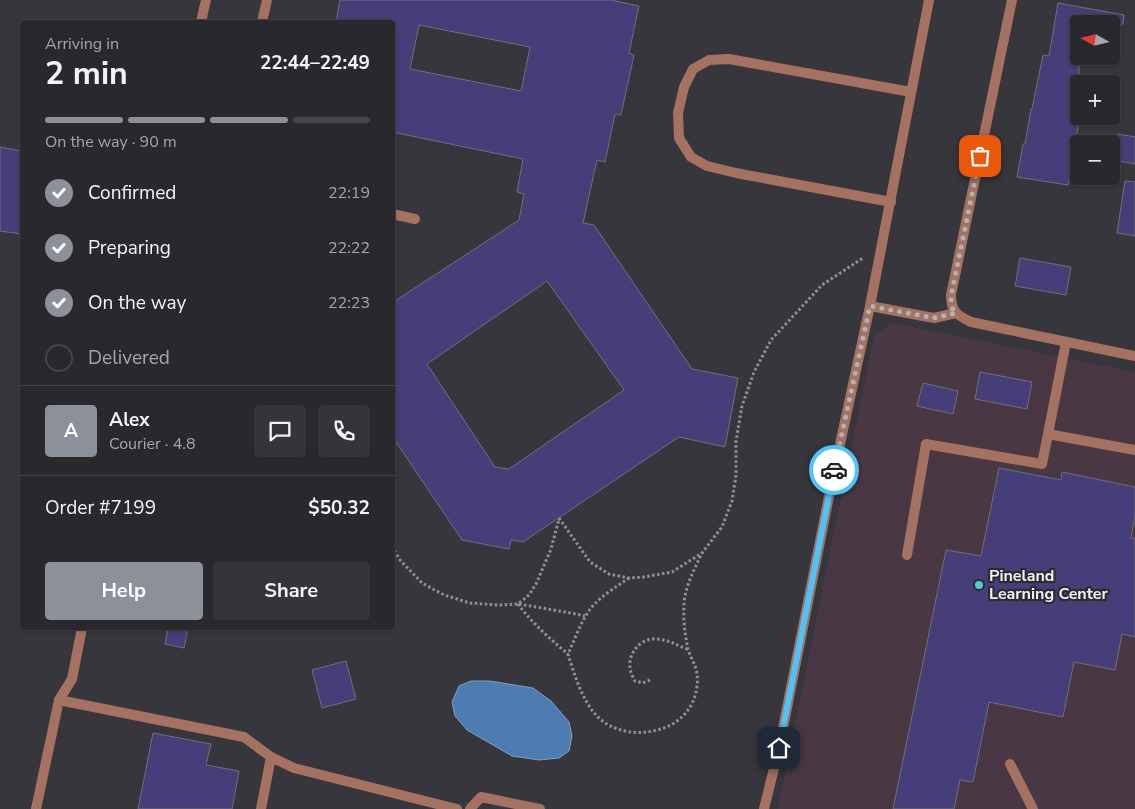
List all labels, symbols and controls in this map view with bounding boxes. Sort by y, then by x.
north arrow [1070,15,1120,65]
map controls [1070,15,1120,185]
text: Arriving in [45,33,119,55]
text: 22:44–22:49 [260,50,370,76]
text: 2 min [45,52,128,95]
button: + [1070,75,1120,125]
text: On the way · 90 m [45,131,177,153]
pin [959,135,1001,177]
button: − [1070,135,1120,185]
icon: bag [966,142,994,170]
icon: check [45,179,73,207]
text: Confirmed [88,180,176,206]
text: 22:19 [328,182,370,204]
icon: check [45,234,73,262]
text: Preparing [88,235,171,261]
text: 22:22 [328,237,370,259]
icon: check [45,289,73,317]
text: On the way [88,290,186,316]
text: 22:23 [328,292,370,314]
text: Delivered [88,345,170,371]
button: chat [254,405,306,457]
button: phone [318,405,370,457]
text: Alex [109,407,150,433]
text: A [64,418,78,444]
text: Courier · 4.8 [109,433,195,455]
courier [809,445,859,495]
icon: car [820,456,848,484]
text: Order #7199 [45,495,156,521]
text: $50.32 [308,495,370,521]
button: Help [45,562,203,620]
button: Share [213,562,370,620]
place label: Pineland Learning Center [989,565,1108,605]
marker: Pineland Learning Center [973,579,985,591]
pin [758,727,800,769]
icon: home [765,734,793,762]

